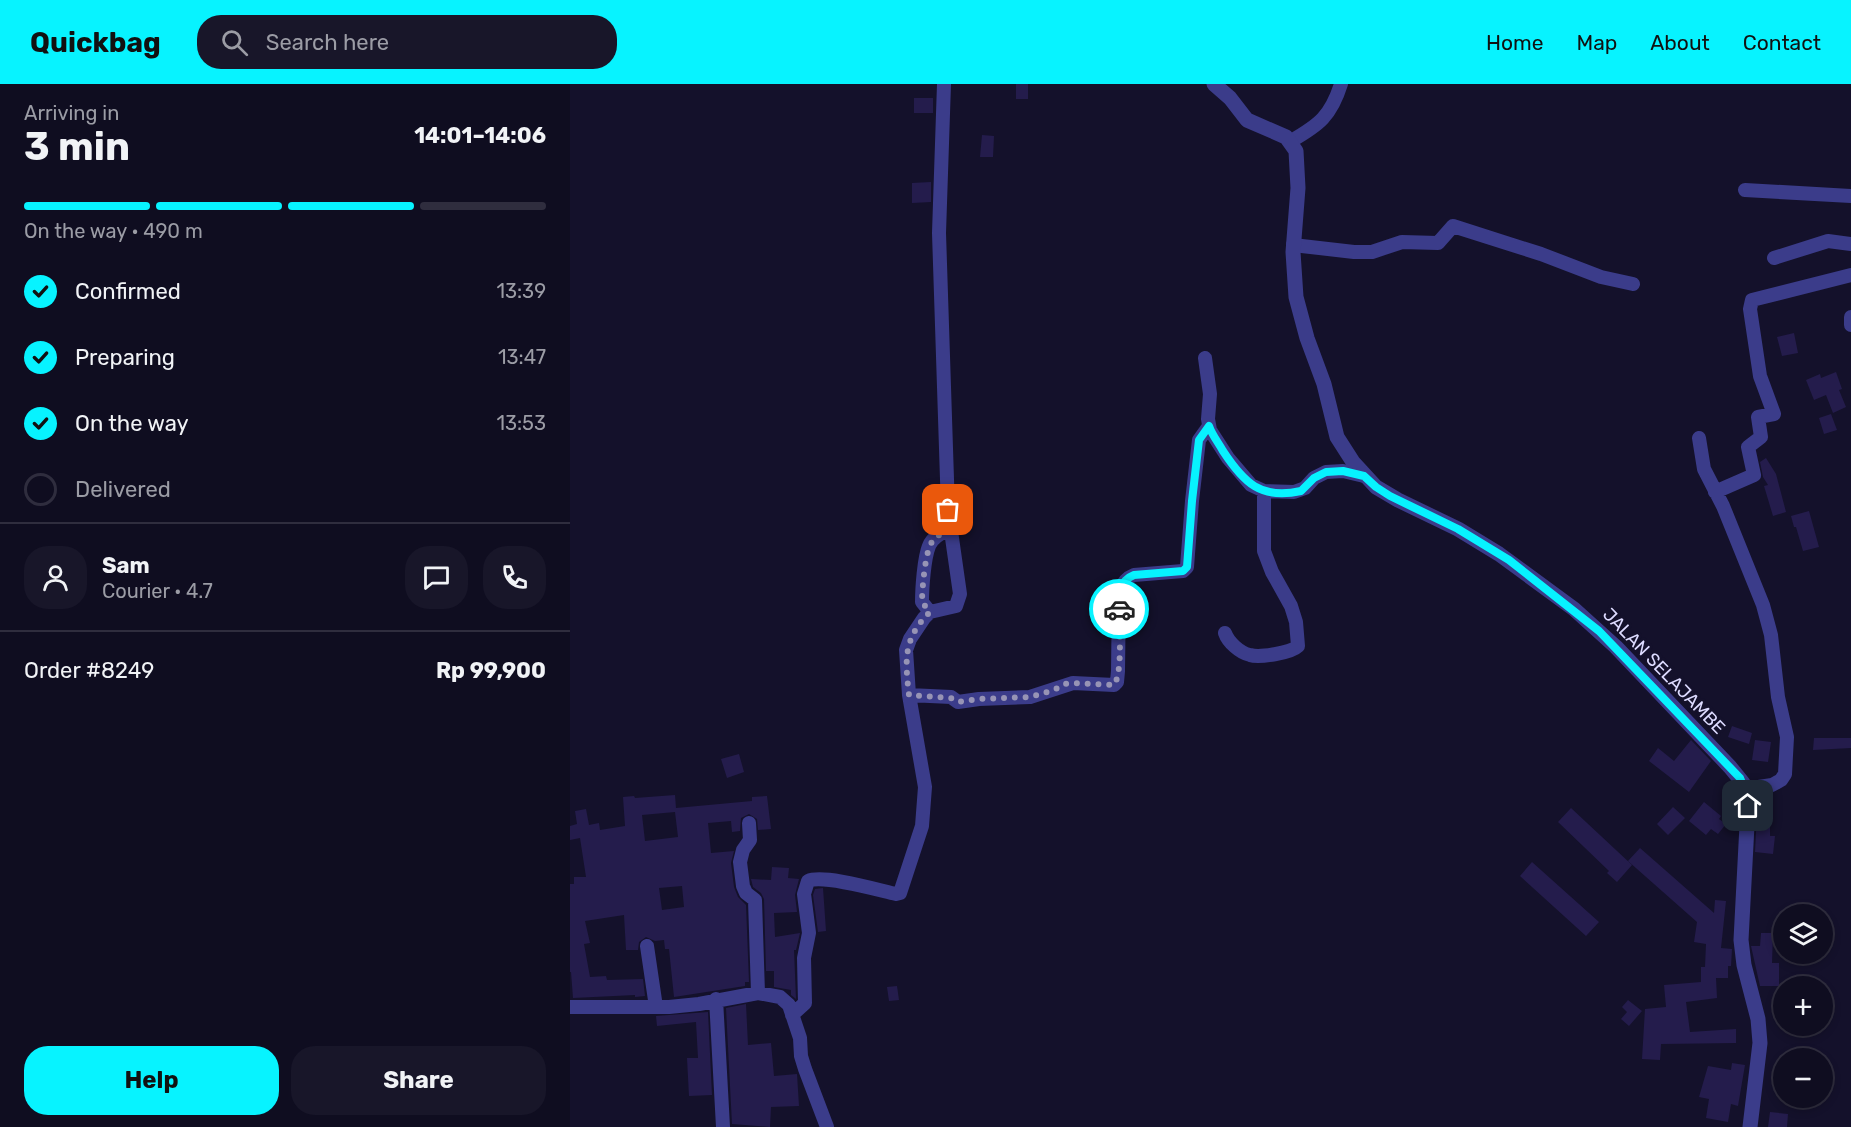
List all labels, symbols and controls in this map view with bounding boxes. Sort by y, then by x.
search box [197,15,617,69]
text: Quickbag [30,26,161,59]
icon: search [218,26,251,59]
text: Search here [266,29,389,56]
text: Home [1486,30,1543,55]
text: Map [1576,30,1617,55]
text: About [1650,30,1710,55]
text: Contact [1743,30,1821,55]
text: Arriving in [24,101,119,125]
text: 14:01–14:06 [414,122,546,149]
text: 3 min [24,124,130,170]
text: On the way · 490 m [24,219,203,243]
icon: check [24,275,57,308]
text: Confirmed [75,278,181,305]
text: 13:39 [496,279,546,303]
icon: check [24,341,57,374]
text: Preparing [75,344,175,371]
text: 13:47 [498,345,546,369]
icon: check [24,407,57,440]
text: On the way [75,410,189,437]
text: 13:53 [496,411,546,435]
text: Delivered [75,476,171,503]
pin [922,484,973,535]
icon: bag [931,493,964,526]
button: person [24,546,87,609]
button: chat [405,546,468,609]
button: phone [483,546,546,609]
text: Sam [102,552,150,579]
text: Courier · 4.7 [102,579,213,603]
courier [1089,579,1149,639]
icon: car [1103,593,1136,626]
street label: JALAN SELAJAMBE [1598,603,1730,739]
text: Order #8249 [24,657,154,684]
text: Rp 99,900 [436,657,546,684]
pin [1722,780,1773,831]
icon: home [1731,789,1764,822]
map controls [1773,904,1833,1108]
button: layers [1773,904,1833,964]
button: + [1773,976,1833,1036]
button: Help [24,1046,279,1115]
button: Share [291,1046,546,1115]
button: − [1773,1048,1833,1108]

